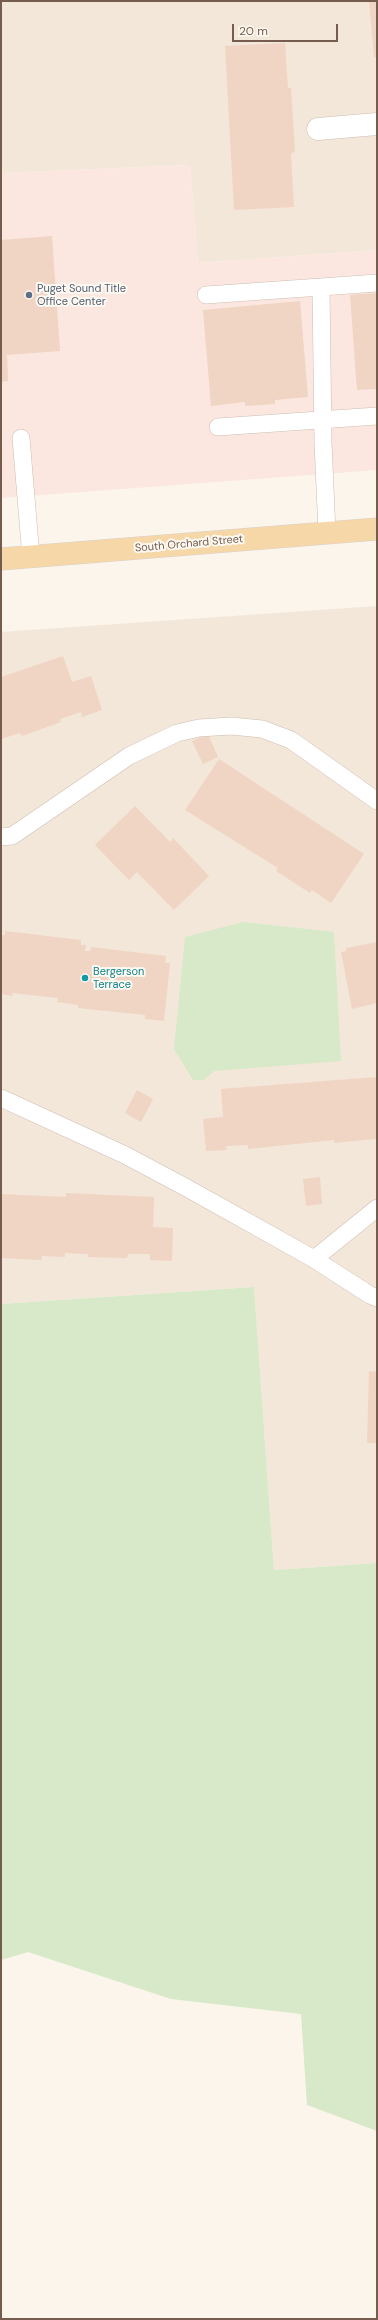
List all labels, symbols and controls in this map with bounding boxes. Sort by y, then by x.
scale bar [234,16,340,42]
text: 20 m [239,23,268,39]
place label: Puget Sound Title Office Center [37,282,126,308]
marker: Puget Sound Title Office Center [24,290,34,300]
street label: South Orchard Street [134,533,244,555]
place label: Bergerson Terrace [93,965,144,991]
marker: Bergerson Terrace [80,973,90,983]

